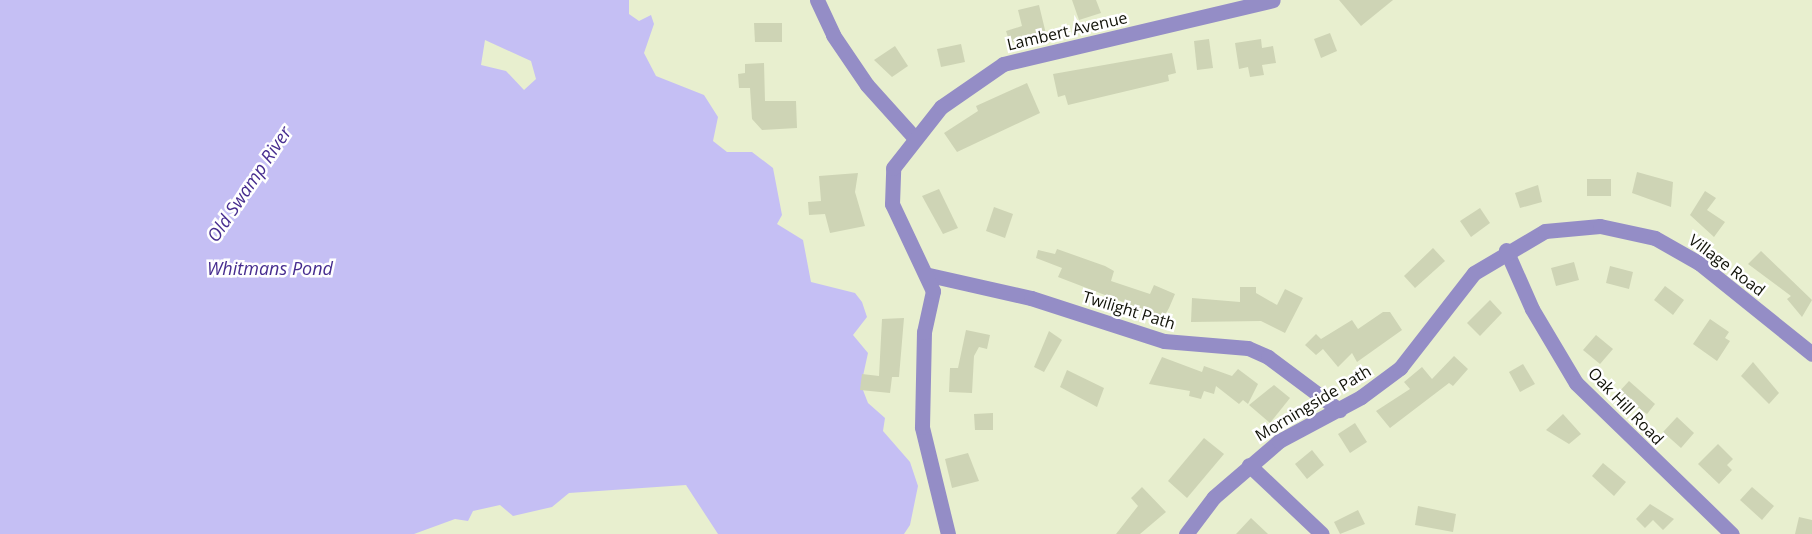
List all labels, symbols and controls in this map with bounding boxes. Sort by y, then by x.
street label: Lambert Avenue [1005,8,1129,54]
water label: Old Swamp River [202,122,296,246]
street label: Village Road [1685,230,1769,300]
water label: Whitmans Pond [207,257,333,279]
street label: Twilight Path [1080,287,1178,333]
street label: Morningside Path [1252,361,1374,445]
street label: Oak Hill Road [1584,363,1668,449]

